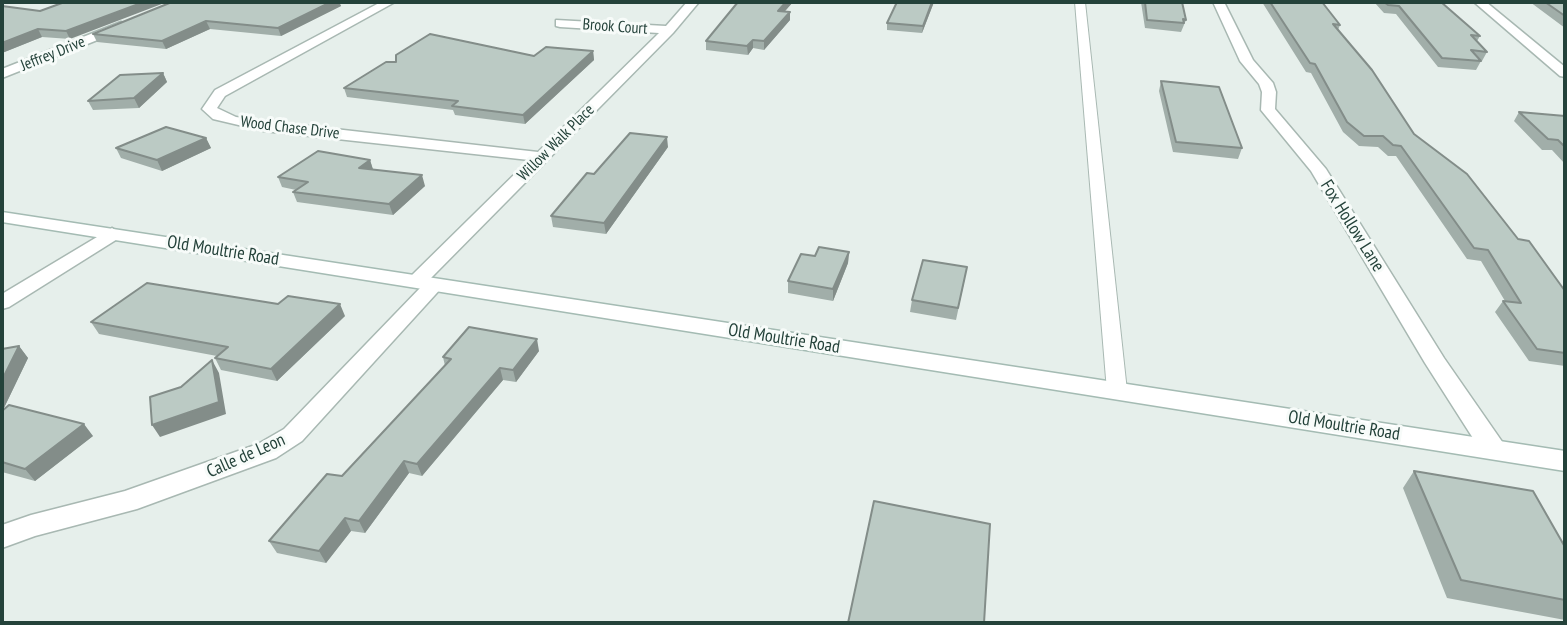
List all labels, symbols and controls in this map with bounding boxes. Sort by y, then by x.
street label: Brook Court [582,15,648,39]
street label: Jeffrey Drive [18,32,88,76]
street label: Willow Walk Place [514,101,598,185]
street label: Wood Chase Drive [239,112,341,144]
street label: Fox Hollow Lane [1315,176,1389,276]
street label: Old Moultrie Road [166,232,280,270]
street label: Old Moultrie Road [727,320,841,358]
street label: Old Moultrie Road [1287,407,1401,445]
street label: Calle de Leon [203,429,289,483]

